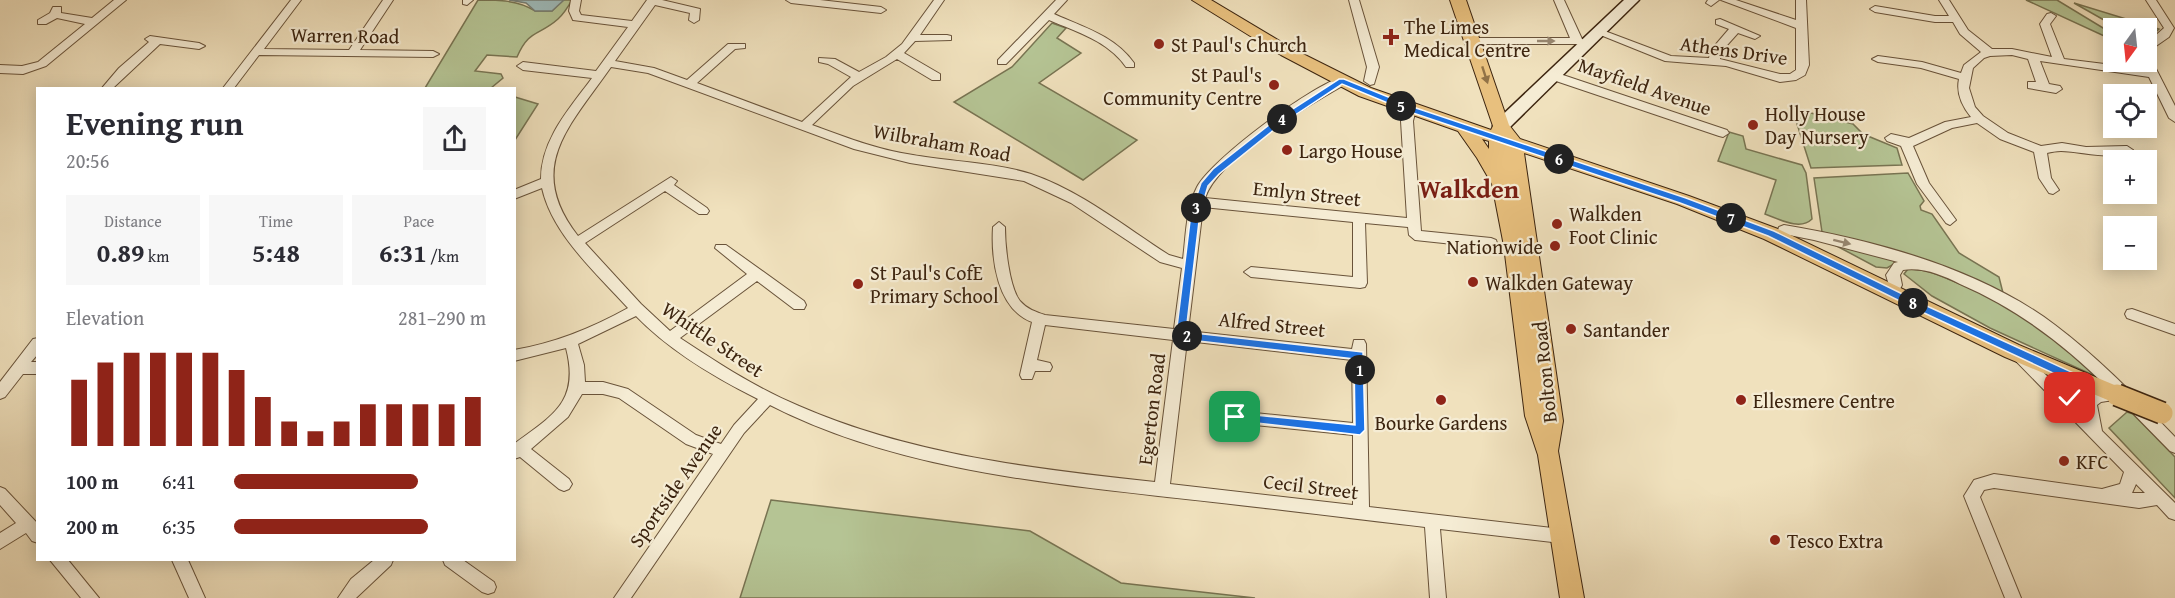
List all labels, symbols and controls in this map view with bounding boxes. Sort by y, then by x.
place label: The Limes Medical Centre [1404,12,1530,64]
north arrow [2103,18,2157,72]
map controls [2103,18,2157,270]
street label: Warren Road [290,20,400,50]
marker: The Limes Medical Centre [1382,28,1400,46]
street label: Athens Drive [1678,28,1790,72]
place label: St Paul's Church [1171,30,1307,59]
one-way arrow [1537,36,1556,46]
marker: St Paul's Church [1152,37,1166,51]
street label: Mayfield Avenue [1574,50,1716,122]
place label: St Paul's Community Centre [1103,60,1262,112]
one-way arrow [1480,66,1490,84]
marker: St Paul's Community Centre [1267,78,1281,92]
button: locate [2103,84,2157,138]
pin: 5 [1386,91,1416,121]
text: 5 [1397,94,1405,118]
text: Evening run [66,99,243,147]
place label: Holly House Day Nursery [1765,99,1869,151]
pin: 4 [1267,104,1297,134]
button: share [423,107,486,170]
text: 4 [1278,107,1286,131]
street label: Wilbraham Road [871,116,1013,168]
marker: Holly House Day Nursery [1746,118,1760,132]
place label: Largo House [1299,136,1403,165]
marker: Largo House [1280,143,1294,157]
pin: 6 [1544,144,1574,174]
text: 20:56 [66,146,109,175]
text: 6 [1555,147,1563,171]
button: + [2103,150,2157,204]
district label: Walkden [1419,169,1520,208]
street label: Emlyn Street [1252,173,1362,213]
pin: 3 [1181,193,1211,223]
text: 3 [1192,196,1200,220]
place label: Walkden Foot Clinic [1569,199,1658,251]
pin: 7 [1716,203,1746,233]
text: 7 [1727,206,1735,230]
text: Distance [104,209,162,233]
text: Time [259,209,293,233]
text: Pace [404,209,434,233]
button: − [2103,216,2157,270]
marker: Walkden Foot Clinic [1550,217,1564,231]
place label: Nationwide [1446,232,1543,261]
text: 0.89 [97,233,145,272]
text: 5:48 [252,233,300,272]
text: 6:31 [379,233,427,272]
one-way arrow [1832,238,1851,248]
marker: Nationwide [1548,239,1562,253]
text: km [145,244,169,268]
text: /km [427,244,459,268]
place label: St Paul's CofE Primary School [870,258,999,310]
place label: Walkden Gateway [1485,268,1633,297]
marker: Walkden Gateway [1466,275,1480,289]
marker: St Paul's CofE Primary School [851,277,865,291]
pin: 8 [1898,288,1928,318]
text: 8 [1909,291,1917,315]
street label: Whittle Street [656,294,770,384]
text: Elevation [66,303,144,332]
text: 281–290 m [398,303,486,332]
street label: Alfred Street [1217,304,1327,344]
place label: Santander [1583,315,1670,344]
street label: Bolton Road [1524,319,1564,424]
pin: 2 [1172,321,1202,351]
marker: Santander [1564,322,1578,336]
text: 2 [1183,324,1191,348]
street label: Egerton Road [1130,351,1172,467]
pin: 1 [1345,355,1375,385]
text: 1 [1356,358,1364,382]
pin [2044,372,2095,423]
icon: check [2053,381,2086,414]
place label: Ellesmere Centre [1753,386,1895,415]
pin [1209,391,1260,442]
marker: Bourke Gardens [1434,393,1448,407]
marker: Ellesmere Centre [1734,393,1748,407]
icon: arrive [1218,400,1251,433]
place label: Bourke Gardens [1375,408,1507,437]
street label: Sportside Avenue [621,417,729,553]
place label: KFC [2076,447,2109,476]
marker: KFC [2057,454,2071,468]
street label: Cecil Street [1262,466,1360,506]
text: 100 m [66,467,119,496]
text: 6:41 [162,467,196,496]
text: 200 m [66,512,119,541]
text: 6:35 [162,512,196,541]
place label: Tesco Extra [1787,526,1884,555]
marker: Tesco Extra [1768,533,1782,547]

